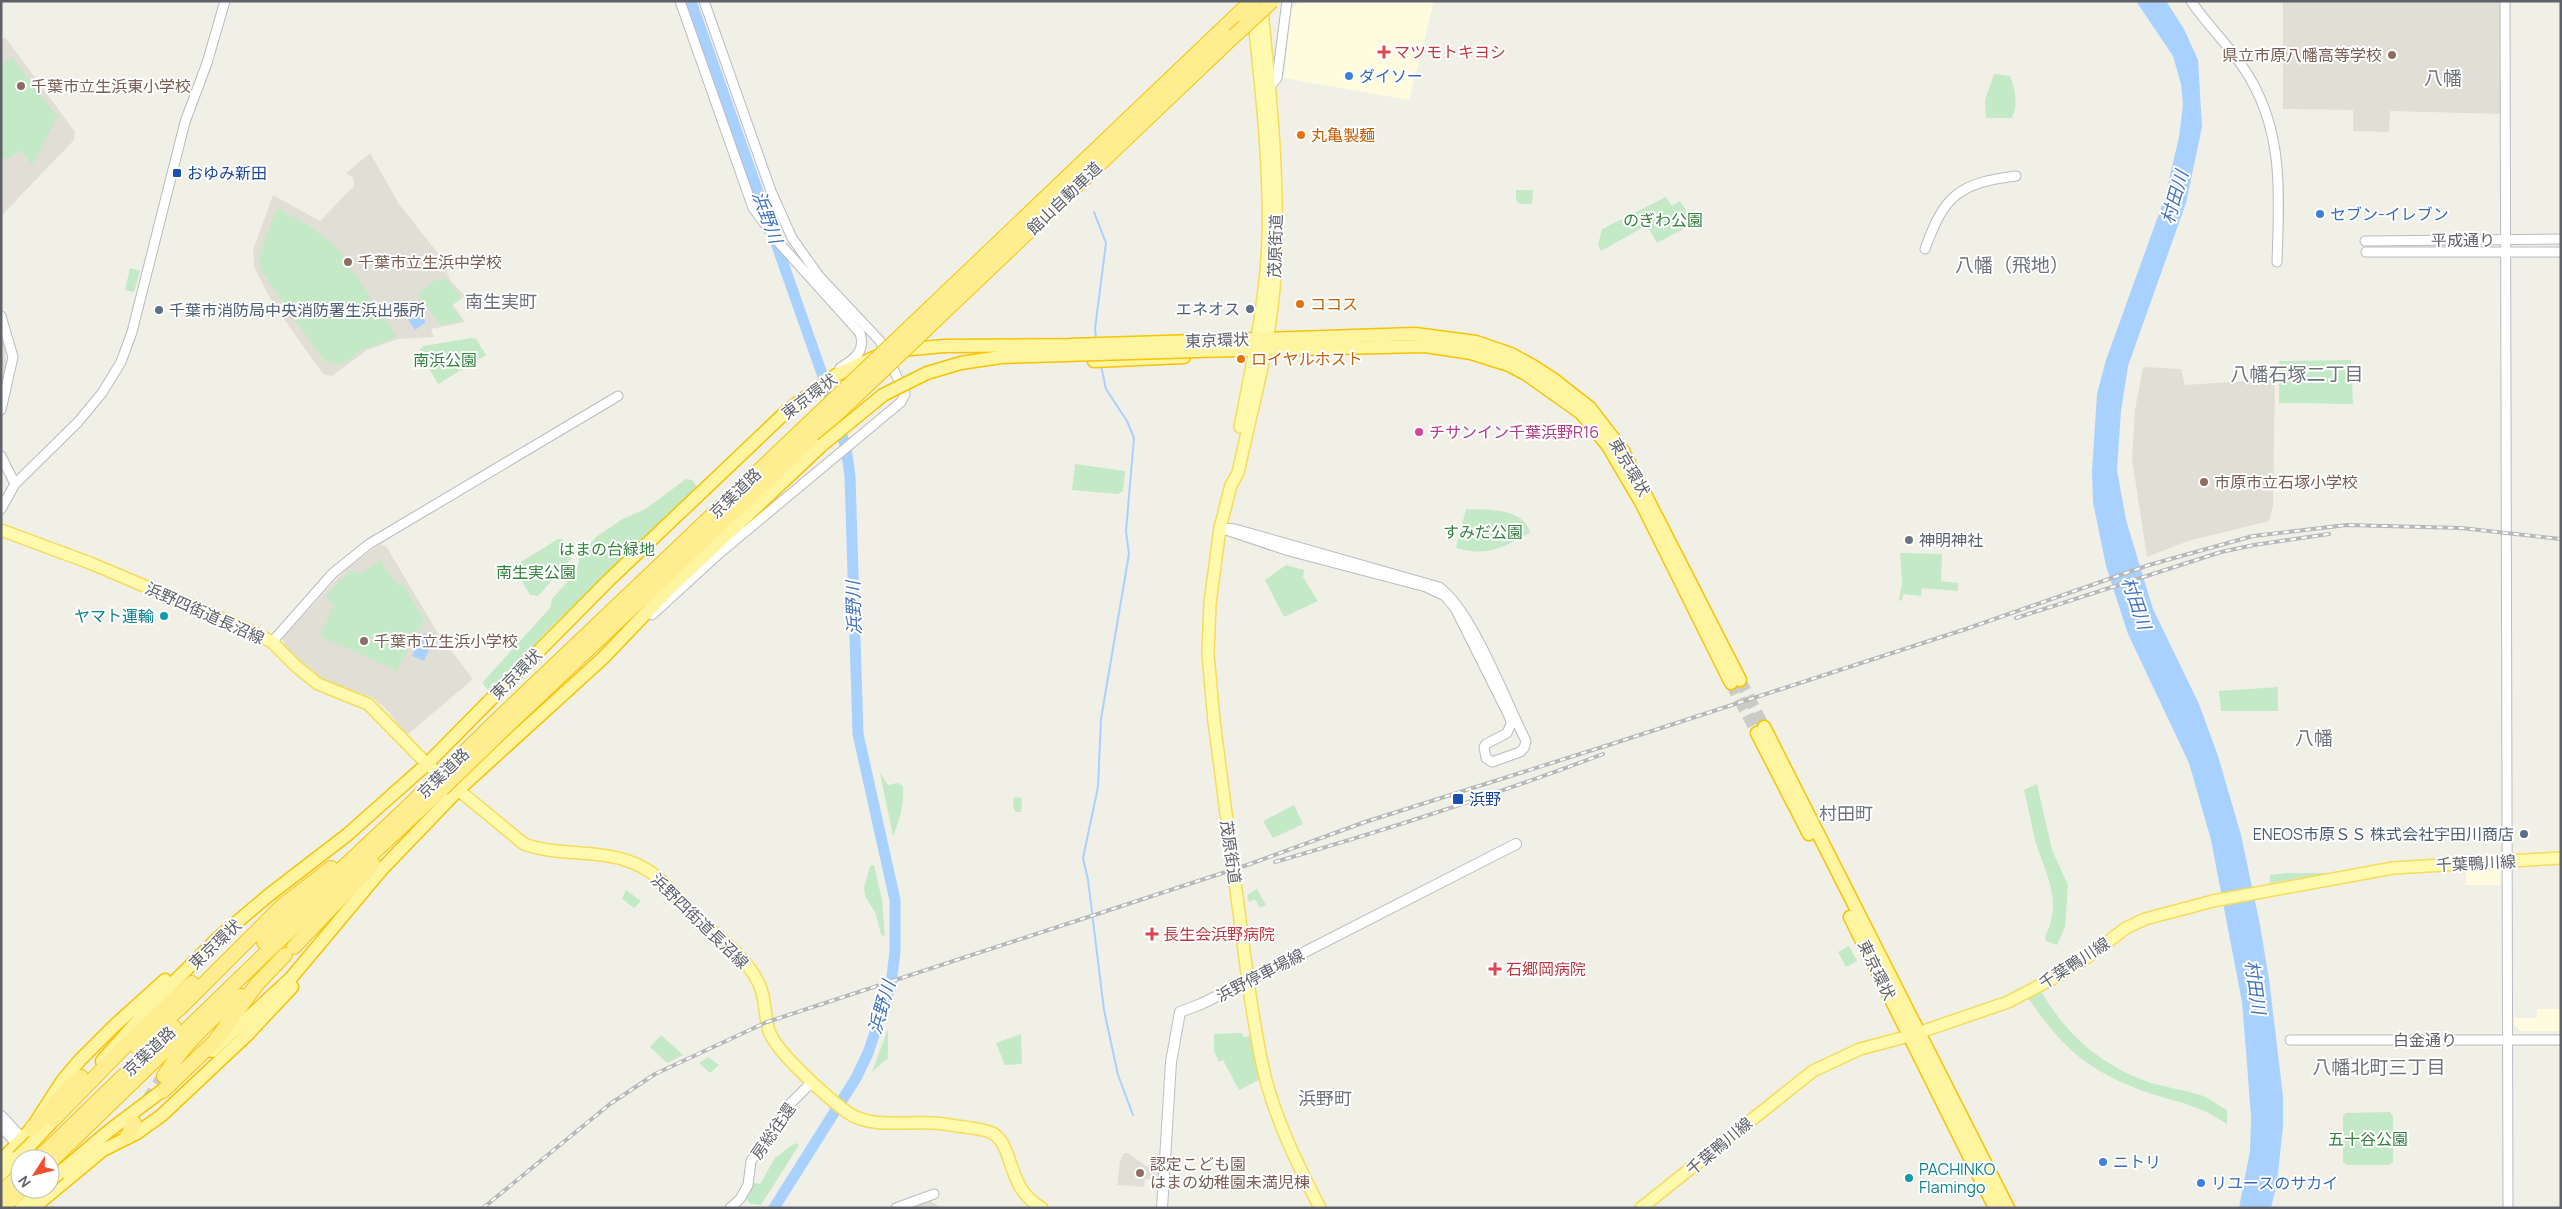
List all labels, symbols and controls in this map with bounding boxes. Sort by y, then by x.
place label: マツモトキヨシ [1394,41,1506,63]
place label: 県立市原八幡高等学校 [2222,44,2382,66]
marker: マツモトキヨシ [1378,46,1390,58]
marker: 県立市原八幡高等学校 [2386,49,2398,61]
place label: ダイソー [1359,65,1423,87]
district label: 八幡 [2424,65,2462,91]
marker: ダイソー [1343,70,1355,82]
place label: 千葉市立生浜東小学校 [31,75,191,97]
marker: 千葉市立生浜東小学校 [15,80,27,92]
place label: 丸亀製麺 [1311,124,1375,146]
marker: 丸亀製麺 [1295,129,1307,141]
street label: 館山自動車道 [1022,157,1106,239]
place label: おゆみ新田 [187,162,267,184]
water label: 村田川 [2155,166,2194,226]
marker: おゆみ新田 [171,167,183,179]
water label: 浜野川 [747,188,789,248]
place label: セブン-イレブン [2330,203,2449,225]
marker: セブン-イレブン [2314,208,2326,220]
park label: のぎわ公園 [1623,209,1703,231]
street label: 茂原街道 [1263,214,1287,278]
street label: 平成通り [2431,229,2495,251]
place label: 千葉市立生浜中学校 [358,251,502,273]
district label: 八幡（飛地） [1955,252,2069,278]
marker: 千葉市立生浜中学校 [342,256,354,268]
district label: 南生実町 [465,289,537,313]
place label: ココス [1310,293,1358,315]
place label: エネオス [1176,298,1240,320]
marker: ココス [1294,298,1306,310]
place label: 千葉市消防局中央消防署生浜出張所 [169,299,425,321]
marker: エネオス [1244,303,1256,315]
marker: 千葉市消防局中央消防署生浜出張所 [153,304,165,316]
street label: 東京環状 [1185,328,1249,352]
place label: ロイヤルホスト [1251,348,1363,370]
park label: 南浜公園 [413,349,477,371]
marker: ロイヤルホスト [1235,353,1247,365]
district label: 八幡石塚二丁目 [2230,361,2364,387]
street label: 東京環状 [777,368,841,424]
place label: チサンイン千葉浜野R16 [1429,421,1599,443]
marker: チサンイン千葉浜野R16 [1413,426,1425,438]
street label: 東京環状 [1604,434,1656,500]
street label: 京葉道路 [704,463,766,523]
place label: 市原市立石塚小学校 [2214,471,2358,493]
marker: 市原市立石塚小学校 [2198,476,2210,488]
park label: すみだ公園 [1443,521,1523,543]
place label: 神明神社 [1919,529,1983,551]
marker: 神明神社 [1903,534,1915,546]
park label: はまの台緑地 [559,538,655,560]
park label: 南生実公園 [496,561,576,583]
water label: 村田川 [2117,574,2158,634]
street label: 浜野四街道長沼線 [142,577,268,649]
water label: 浜野川 [840,579,866,635]
place label: ヤマト運輸 [74,605,154,627]
marker: ヤマト運輸 [158,610,170,622]
place label: 千葉市立生浜小学校 [374,630,518,652]
marker: 千葉市立生浜小学校 [358,635,370,647]
street label: 東京環状 [486,644,546,704]
district label: 八幡 [2295,725,2333,751]
street label: 京葉道路 [412,743,474,803]
place label: 浜野 [1469,788,1501,810]
marker: 浜野 [1451,792,1465,806]
district label: 村田町 [1819,801,1873,825]
street label: 茂原街道 [1216,819,1246,885]
place label: ENEOS市原ＳＳ 株式会社宇田川商店 [2253,823,2514,845]
marker: ENEOS市原ＳＳ 株式会社宇田川商店 [2518,828,2530,840]
street label: 千葉鴨川線 [2435,850,2517,876]
street label: 浜野四街道長沼線 [646,869,754,973]
street label: 東京環状 [184,914,246,974]
place label: 長生会浜野病院 [1163,923,1275,945]
marker: 長生会浜野病院 [1145,927,1159,941]
street label: 千葉鴨川線 [2034,932,2114,994]
street label: 東京環状 [1853,936,1901,1004]
street label: 浜野停車場線 [1212,943,1308,1007]
place label: 石郷岡病院 [1506,958,1586,980]
water label: 村田川 [2240,959,2272,1017]
marker: 石郷岡病院 [1488,962,1502,976]
water label: 浜野川 [862,976,901,1036]
street label: 京葉道路 [118,1021,180,1081]
street label: 白金通り [2393,1029,2457,1051]
district label: 八幡北町三丁目 [2312,1054,2446,1080]
district label: 浜野町 [1298,1086,1352,1110]
street label: 房総往還 [746,1098,800,1164]
street label: 千葉鴨川線 [1681,1112,1757,1180]
park label: 五十谷公園 [2328,1128,2408,1150]
north arrow [10,1149,60,1199]
place label: ニトリ [2113,1151,2161,1173]
place label: 認定こども園 はまの幼稚園未満児棟 [1150,1153,1310,1193]
marker: ニトリ [2097,1156,2109,1168]
place label: PACHINKO Flamingo [1919,1158,1996,1198]
marker: 認定こども園 はまの幼稚園未満児棟 [1134,1167,1146,1179]
text: N [13,1172,35,1192]
marker: PACHINKO Flamingo [1903,1172,1915,1184]
place label: リユースのサカイ [2211,1172,2338,1194]
marker: リユースのサカイ [2195,1177,2207,1189]

